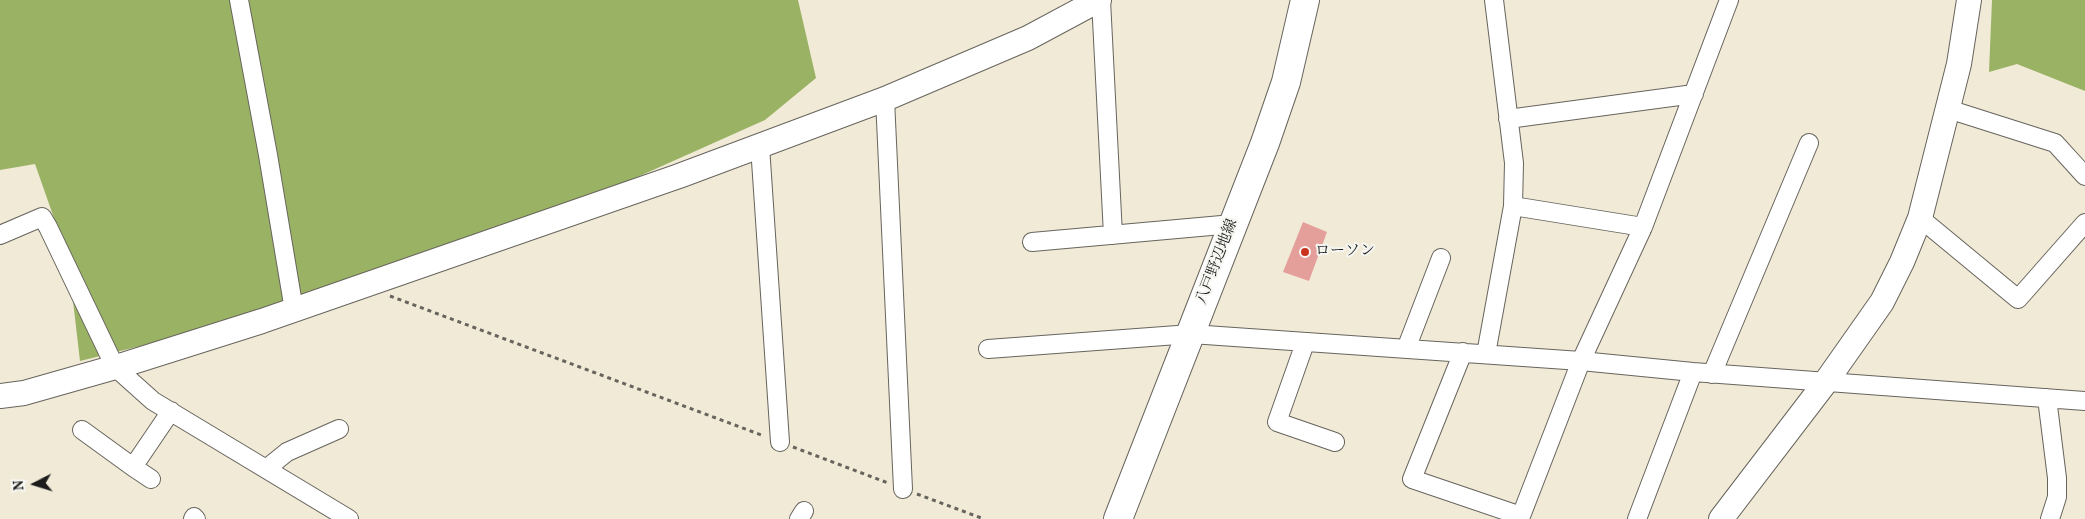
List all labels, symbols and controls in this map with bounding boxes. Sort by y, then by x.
street label: 八戸野辺地線 [1193,217,1243,307]
place label: ローソン [1315,243,1375,261]
marker: ローソン [1299,246,1311,258]
north arrow [10,459,60,509]
text: N [10,479,29,491]

